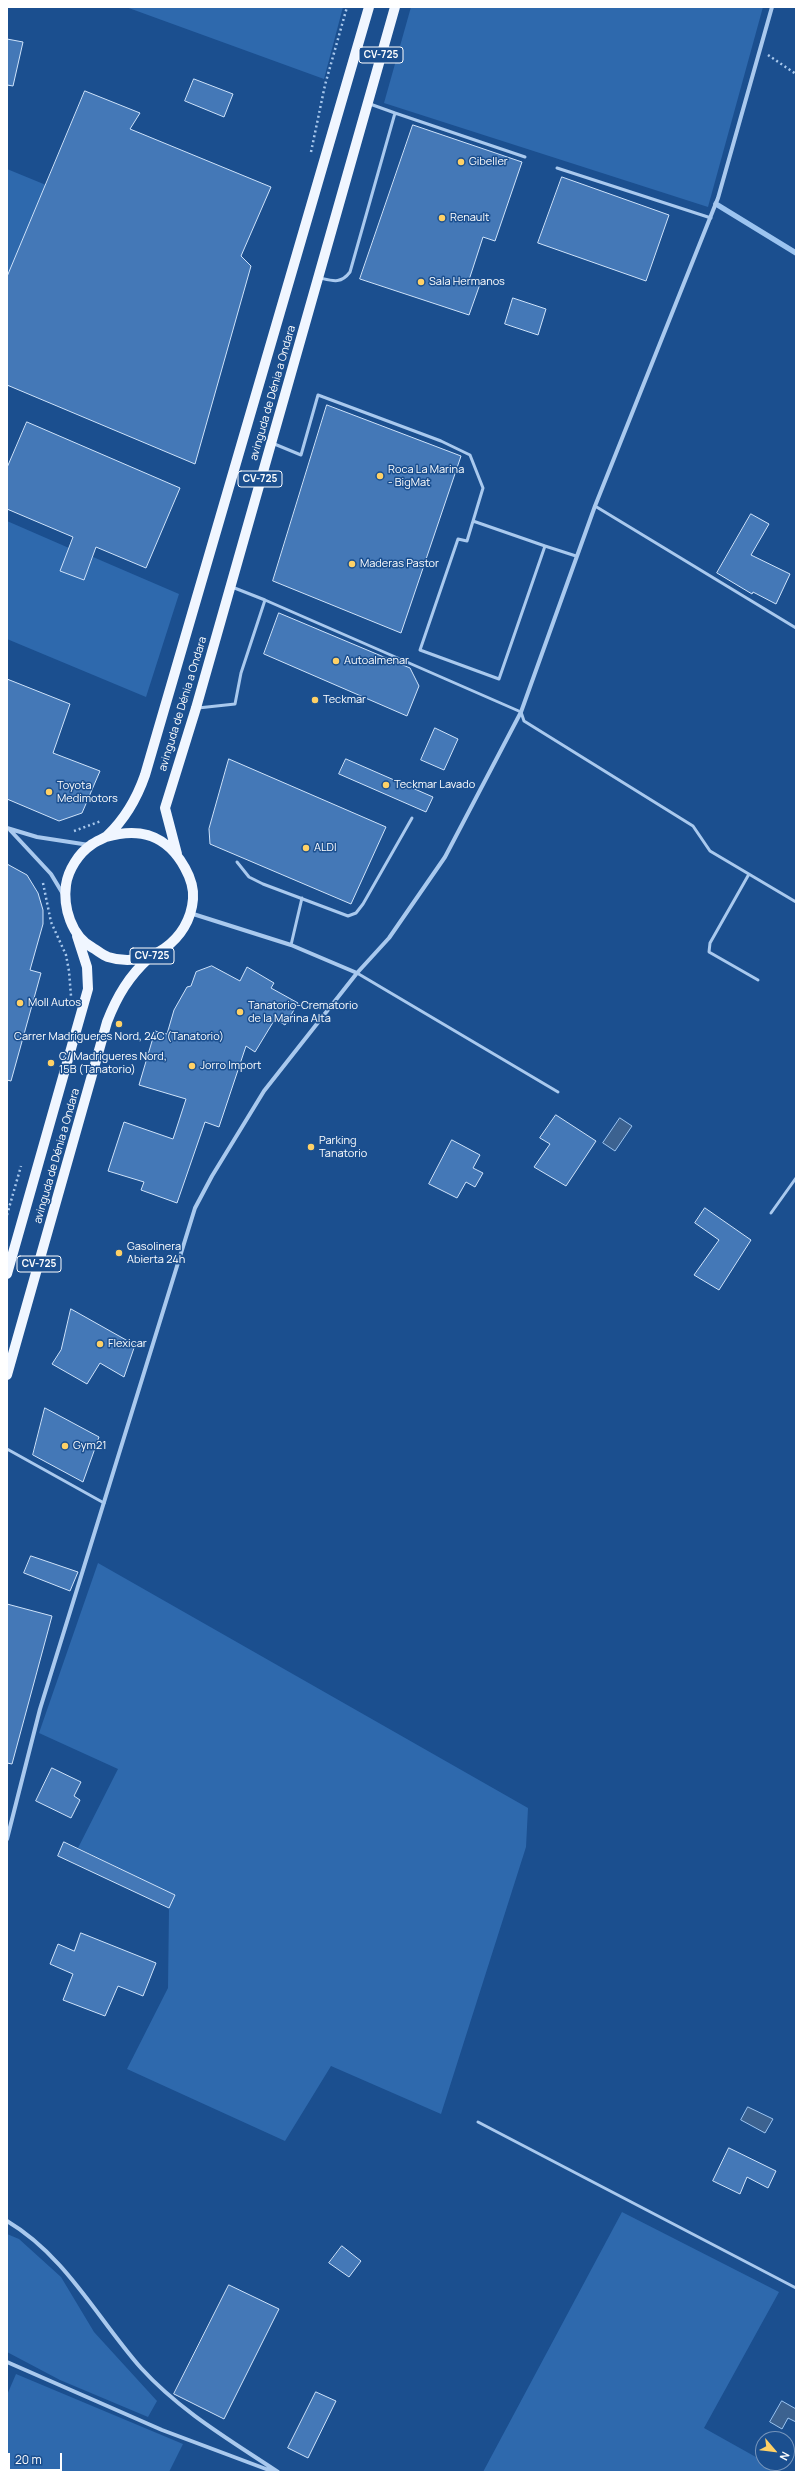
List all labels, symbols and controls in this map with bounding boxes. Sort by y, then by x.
road number: CV-725 [359,47,403,63]
place label: Gibeller [469,155,508,169]
marker: Gibeller [456,157,466,167]
place label: Renault [450,211,489,225]
marker: Renault [437,213,447,223]
place label: Sala Hermanos [429,275,505,289]
marker: Sala Hermanos [416,277,426,287]
street label: avinguda de Dénia a Ondara [247,324,299,462]
place label: Roca La Marina - BigMat [388,463,464,489]
road number: CV-725 [238,471,282,487]
marker: Roca La Marina - BigMat [375,471,385,481]
place label: Maderas Pastor [360,557,439,571]
marker: Maderas Pastor [347,559,357,569]
street label: avinguda de Dénia a Ondara [156,635,210,773]
place label: Autoalmenar [344,654,409,668]
marker: Autoalmenar [331,656,341,666]
place label: Teckmar [323,693,366,707]
marker: Teckmar [310,695,320,705]
place label: Teckmar Lavado [394,778,475,792]
place label: Toyota Medimotors [57,779,118,805]
marker: Teckmar Lavado [381,780,391,790]
marker: Toyota Medimotors [44,787,54,797]
place label: ALDI [314,841,337,855]
marker: ALDI [301,843,311,853]
road number: CV-725 [130,948,174,964]
place label: Moll Autos [28,996,81,1010]
marker: Moll Autos [15,998,25,1008]
place label: Tanatorio-Crematorio de la Marina Alta [248,999,358,1025]
marker: Tanatorio-Crematorio de la Marina Alta [235,1007,245,1017]
marker: Carrer Madrigueres Nord, 24C (Tanatorio) [114,1019,124,1029]
place label: Carrer Madrigueres Nord, 24C (Tanatorio) [14,1030,224,1044]
place label: C/ Madrigueres Nord, 15B (Tanatorio) [59,1050,167,1076]
marker: C/ Madrigueres Nord, 15B (Tanatorio) [46,1058,56,1068]
place label: Jorro Import [200,1059,261,1073]
marker: Jorro Import [187,1061,197,1071]
street label: avinguda de Dénia a Ondara [31,1087,83,1225]
place label: Parking Tanatorio [319,1134,367,1160]
marker: Parking Tanatorio [306,1142,316,1152]
place label: Gasolinera Abierta 24h [127,1240,185,1266]
marker: Gasolinera Abierta 24h [114,1248,124,1258]
road number: CV-725 [17,1256,61,1272]
place label: Flexicar [108,1337,147,1351]
marker: Flexicar [95,1339,105,1349]
place label: Gym21 [73,1439,106,1453]
marker: Gym21 [60,1441,70,1451]
north arrow [755,2431,795,2471]
scale bar [10,2445,64,2471]
text: N [777,2449,794,2463]
text: 20 m [15,2451,42,2468]

